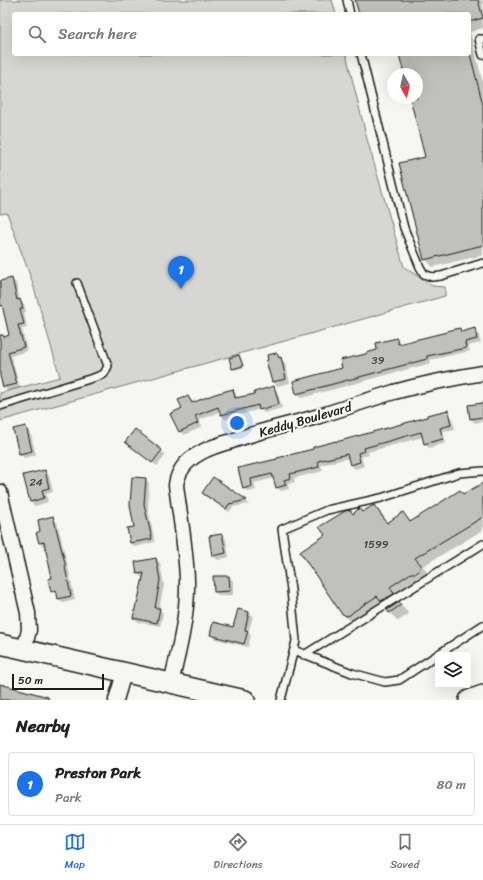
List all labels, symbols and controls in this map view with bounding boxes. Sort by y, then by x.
search box [12,12,471,56]
text: Search here [58,21,137,47]
icon: search [26,23,48,45]
north arrow [387,68,423,104]
pin: 1 [168,256,194,289]
house number: 39 [372,351,385,370]
street label: Keddy Boulevard [256,395,355,444]
your location [227,413,247,433]
house number: 24 [29,473,43,492]
house number: 1599 [364,535,389,554]
map controls [435,652,471,688]
button: layers [435,652,471,688]
text: 50 m [18,671,43,690]
scale bar [12,672,104,691]
text: Nearby [16,711,70,741]
text: Preston Park [55,760,141,786]
text: 1 [27,773,33,796]
text: 80 m [437,773,466,796]
text: Park [55,786,82,809]
tab: Map [64,831,86,874]
tab: Directions [213,831,263,874]
tab: Saved [390,831,419,874]

